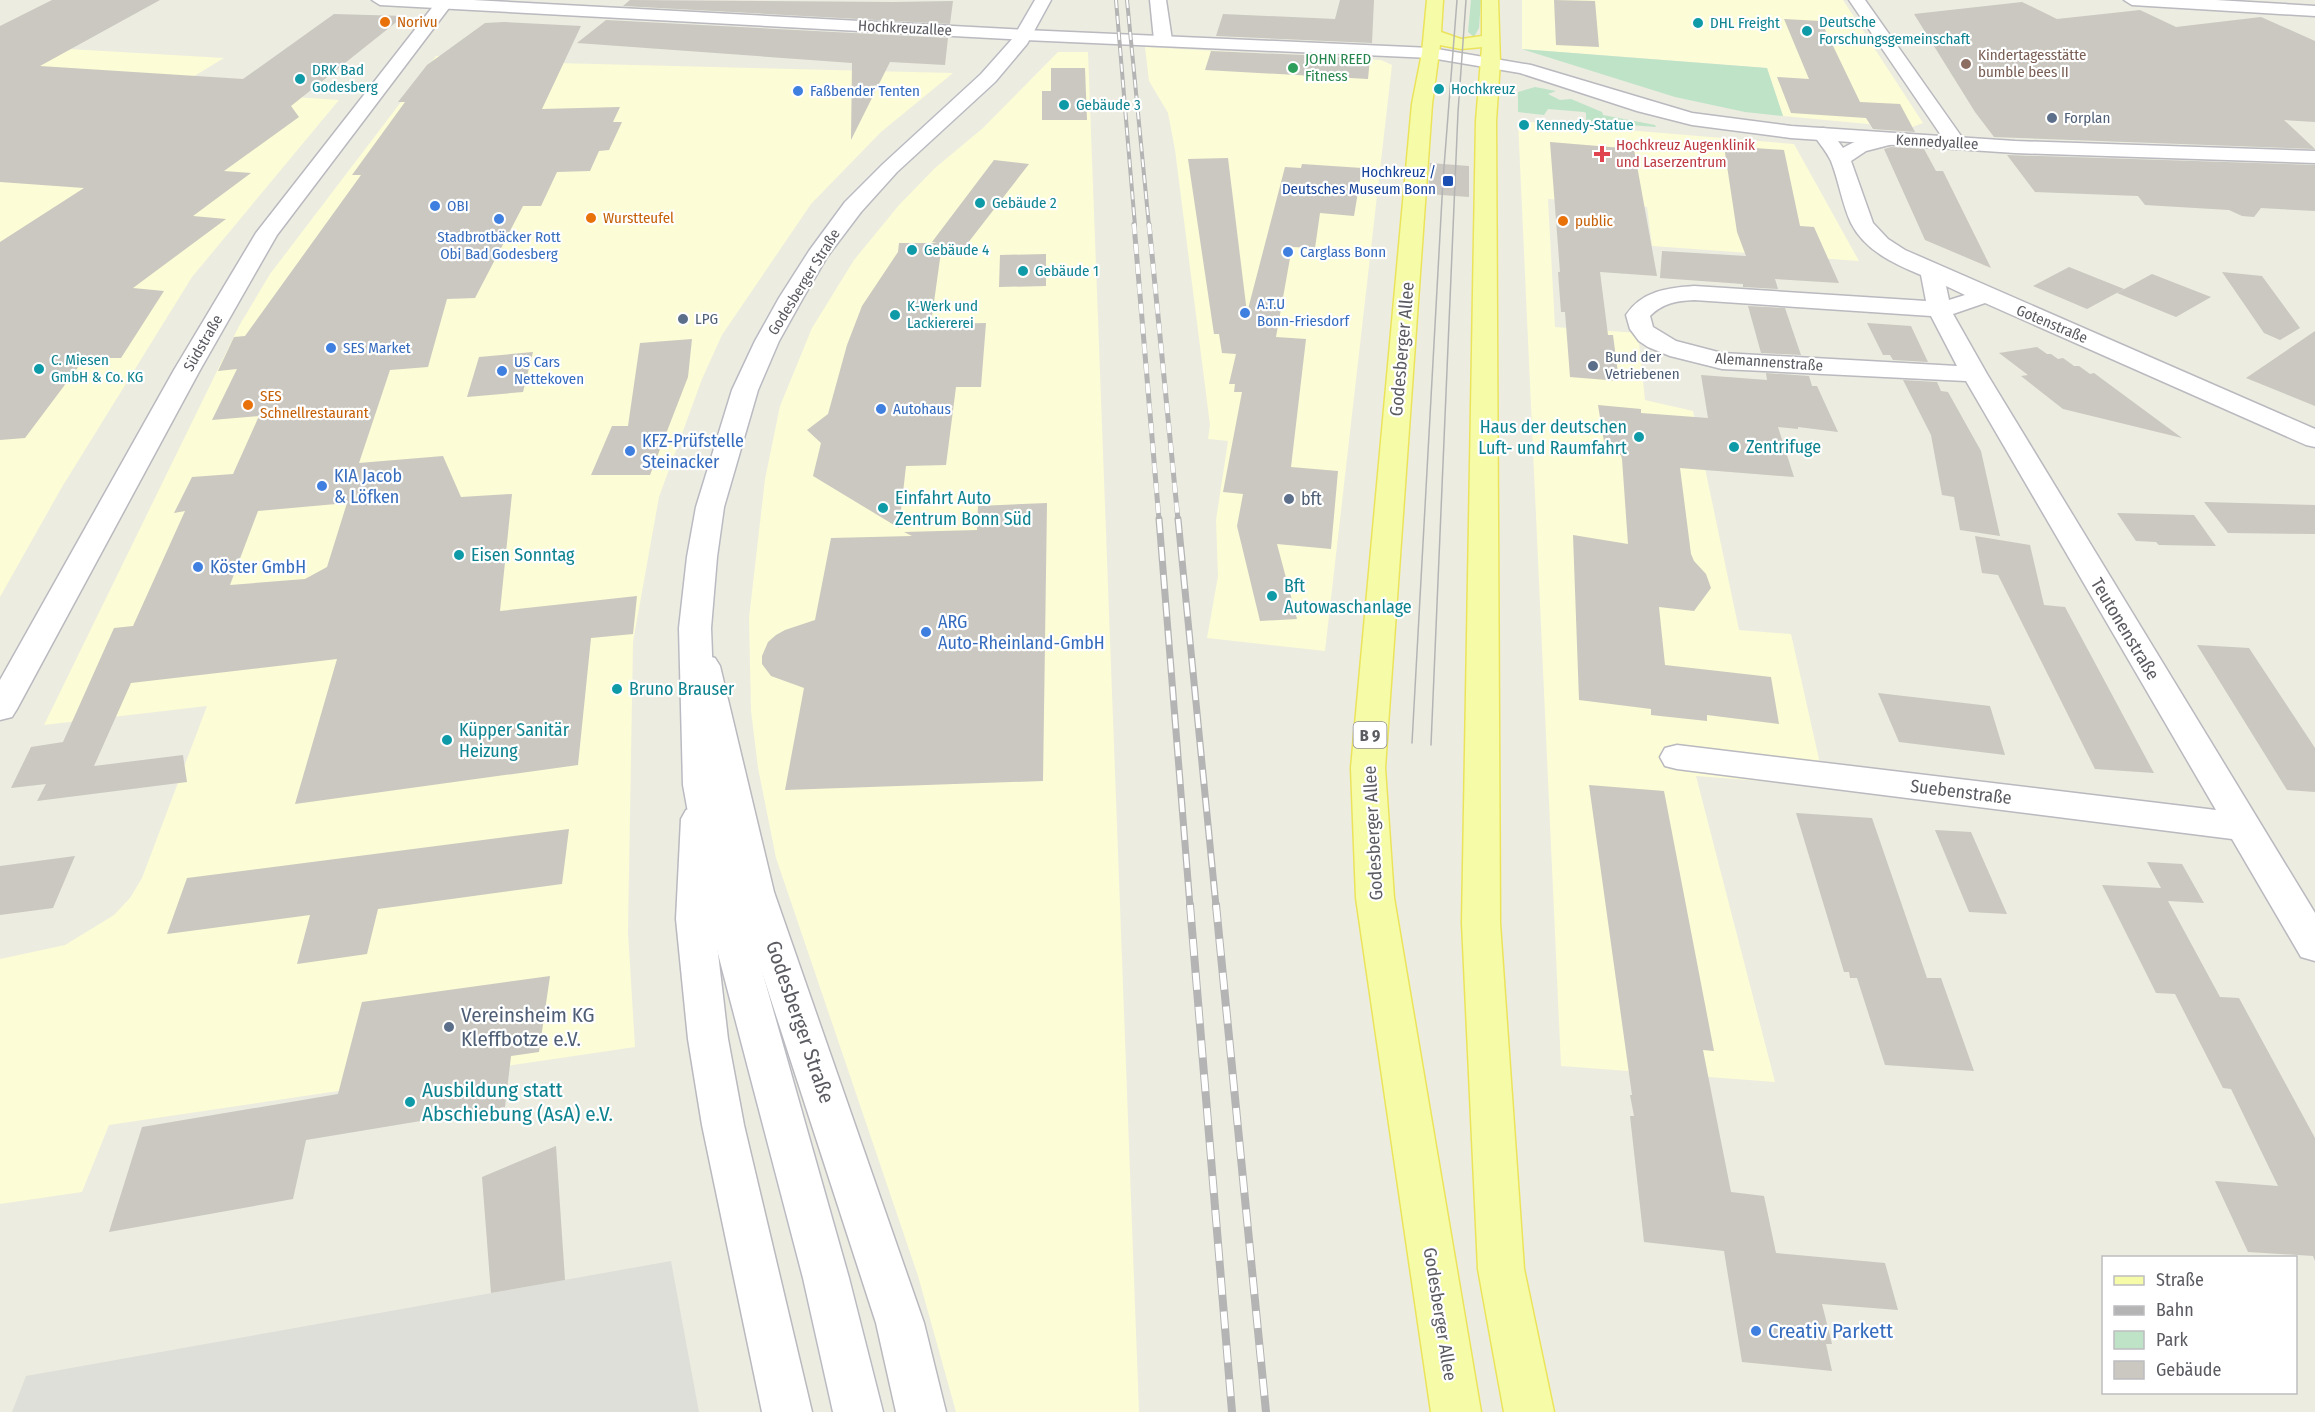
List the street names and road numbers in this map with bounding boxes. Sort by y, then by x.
street label: Hochkreuzallee [858,17,952,39]
street label: Kennedyallee [1895,131,1979,153]
street label: Godesberger Straße [764,226,844,338]
street label: Godesberger Allee [1385,281,1419,417]
street label: Gotenstraße [2014,301,2090,347]
street label: Südstraße [180,312,226,374]
street label: Alemannenstraße [1714,349,1824,375]
street label: Teutonenstraße [2086,574,2164,684]
road number: B 9 [1354,722,1386,748]
street label: Godesberger Allee [1358,765,1388,901]
street label: Suebenstraße [1909,775,2013,809]
street label: Godesberger Straße [760,937,840,1107]
street label: Godesberger Allee [1419,1246,1461,1382]

